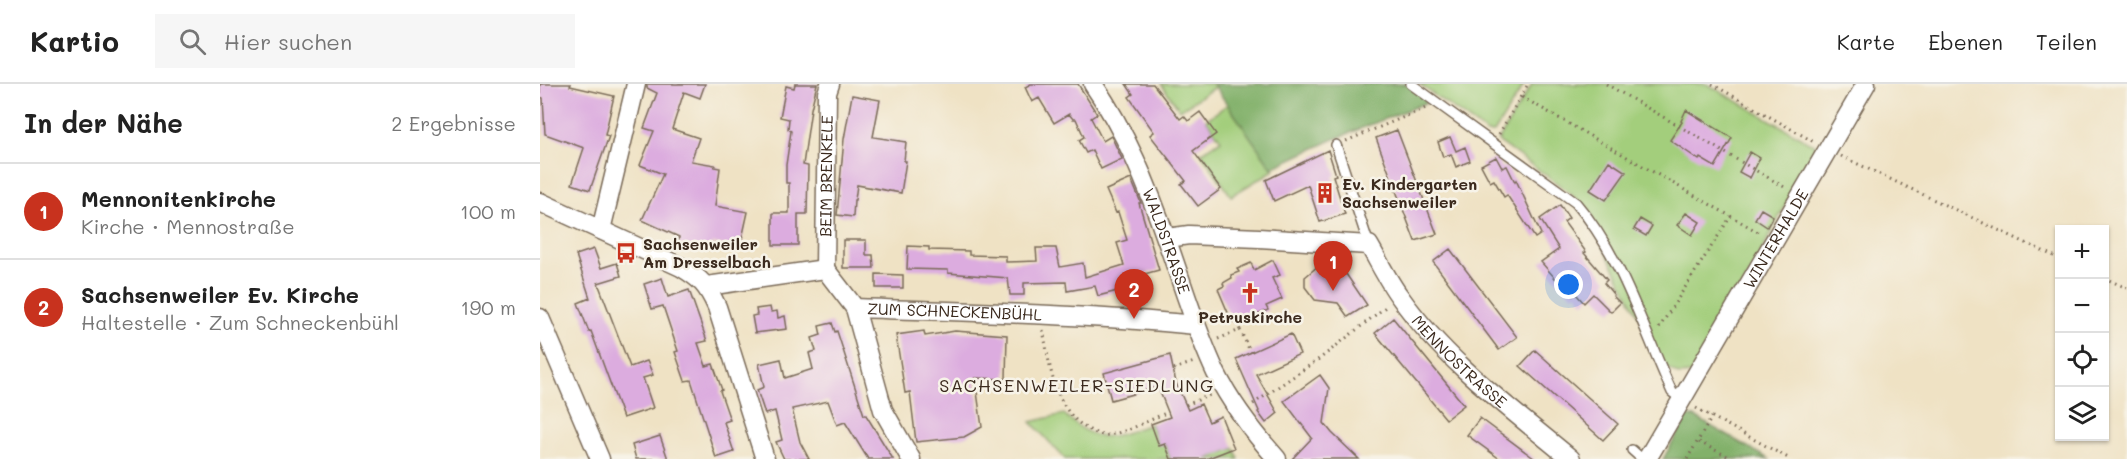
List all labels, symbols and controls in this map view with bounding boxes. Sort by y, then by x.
search box [155,14,575,68]
text: Kartio [30,23,119,59]
icon: search [176,25,209,58]
text: Hier suchen [224,27,352,56]
text: Karte [1837,28,1895,55]
text: Ebenen [1928,28,2003,55]
text: Teilen [2036,28,2097,55]
text: In der Nähe [24,106,183,140]
text: 2 Ergebnisse [391,110,516,136]
street label: BEIM BRENKELE [814,115,837,237]
place label: Ev. Kindergarten Sachsenweiler [1342,173,1477,212]
building icon: Ev. Kindergarten Sachsenweiler [1313,181,1337,205]
text: Mennonitenkirche [81,184,276,213]
street label: WALDSTRASSE [1138,185,1195,297]
street label: WINTERHALDE [1738,185,1813,292]
text: 1 [39,198,48,224]
text: 100 m [460,198,516,224]
text: Kirche · Mennostraße [81,213,295,239]
map controls [2055,225,2109,441]
button: + [2055,225,2109,279]
place label: Sachsenweiler Am Dresselbach [643,233,771,272]
bus stop icon: Sachsenweiler Am Dresselbach [614,241,638,265]
pin: 1 [1314,242,1352,291]
pin: 2 [1114,270,1154,319]
your location [1554,270,1583,299]
button: − [2055,279,2109,333]
text: Sachsenweiler Ev. Kirche [81,280,359,309]
church icon: Petruskirche [1238,281,1262,305]
text: 2 [38,294,49,320]
text: 190 m [461,294,516,320]
street label: ZUM SCHNECKENBÜHL [867,297,1043,325]
place label: Petruskirche [1198,306,1302,327]
text: Haltestelle · Zum Schneckenbühl [81,309,399,335]
street label: MENNOSTRASSE [1408,310,1512,412]
button: locate [2055,333,2109,387]
district label: SACHSENWEILER-SIEDLUNG [939,373,1215,397]
button: layers [2055,387,2109,441]

